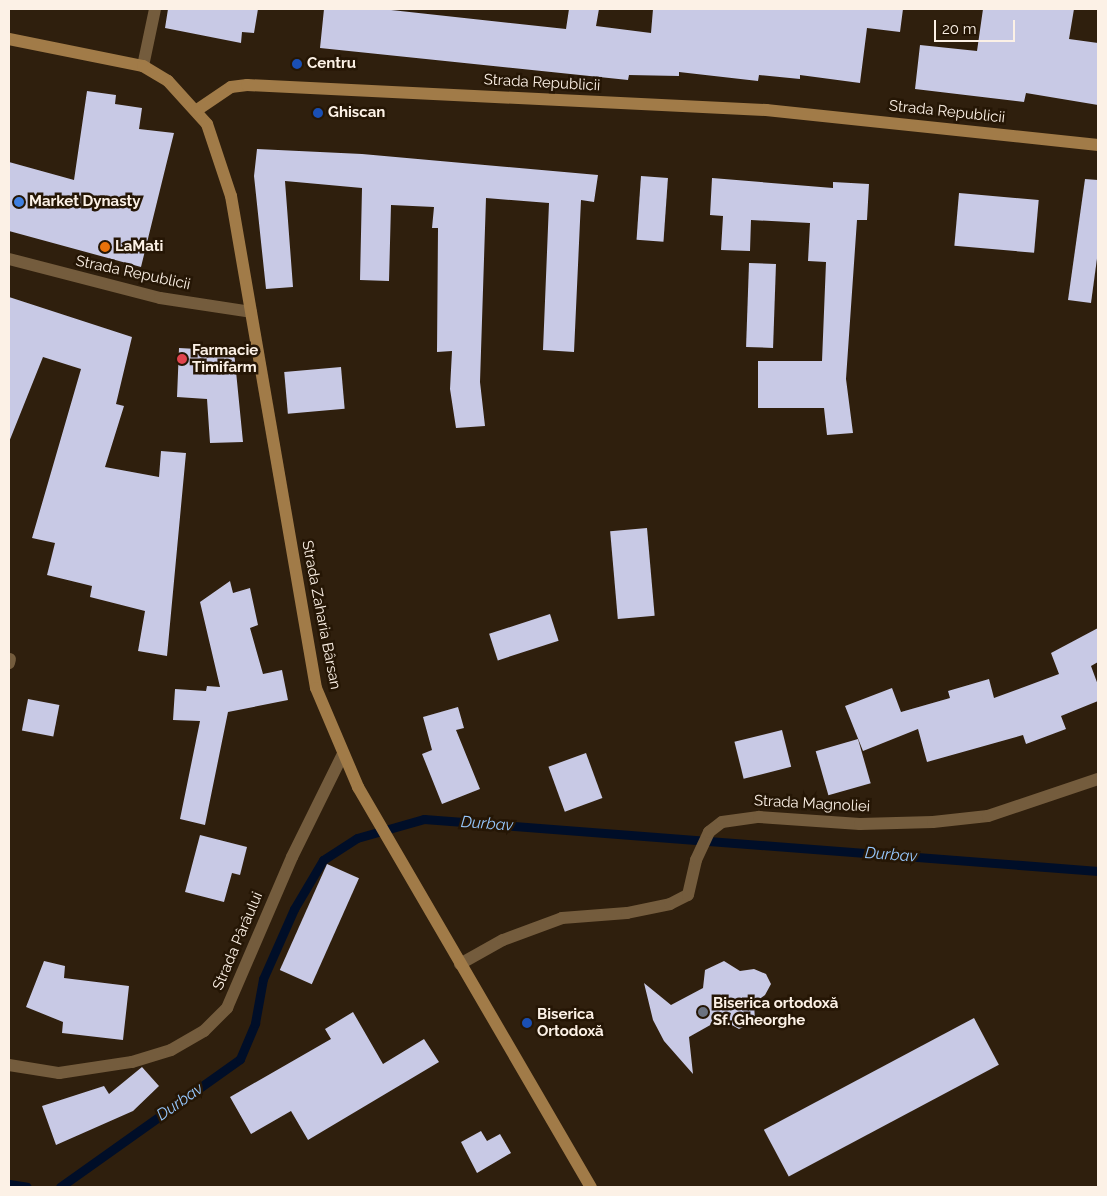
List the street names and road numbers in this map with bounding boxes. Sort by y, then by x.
street label: Strada Republicii [483,71,601,95]
street label: Strada Republicii [888,97,1006,127]
street label: Strada Republicii [74,252,192,294]
street label: Strada Zaharia Bârsan [298,539,344,691]
street label: Strada Magnoliei [753,792,871,816]
street label: Strada Pârâului [209,889,267,993]

